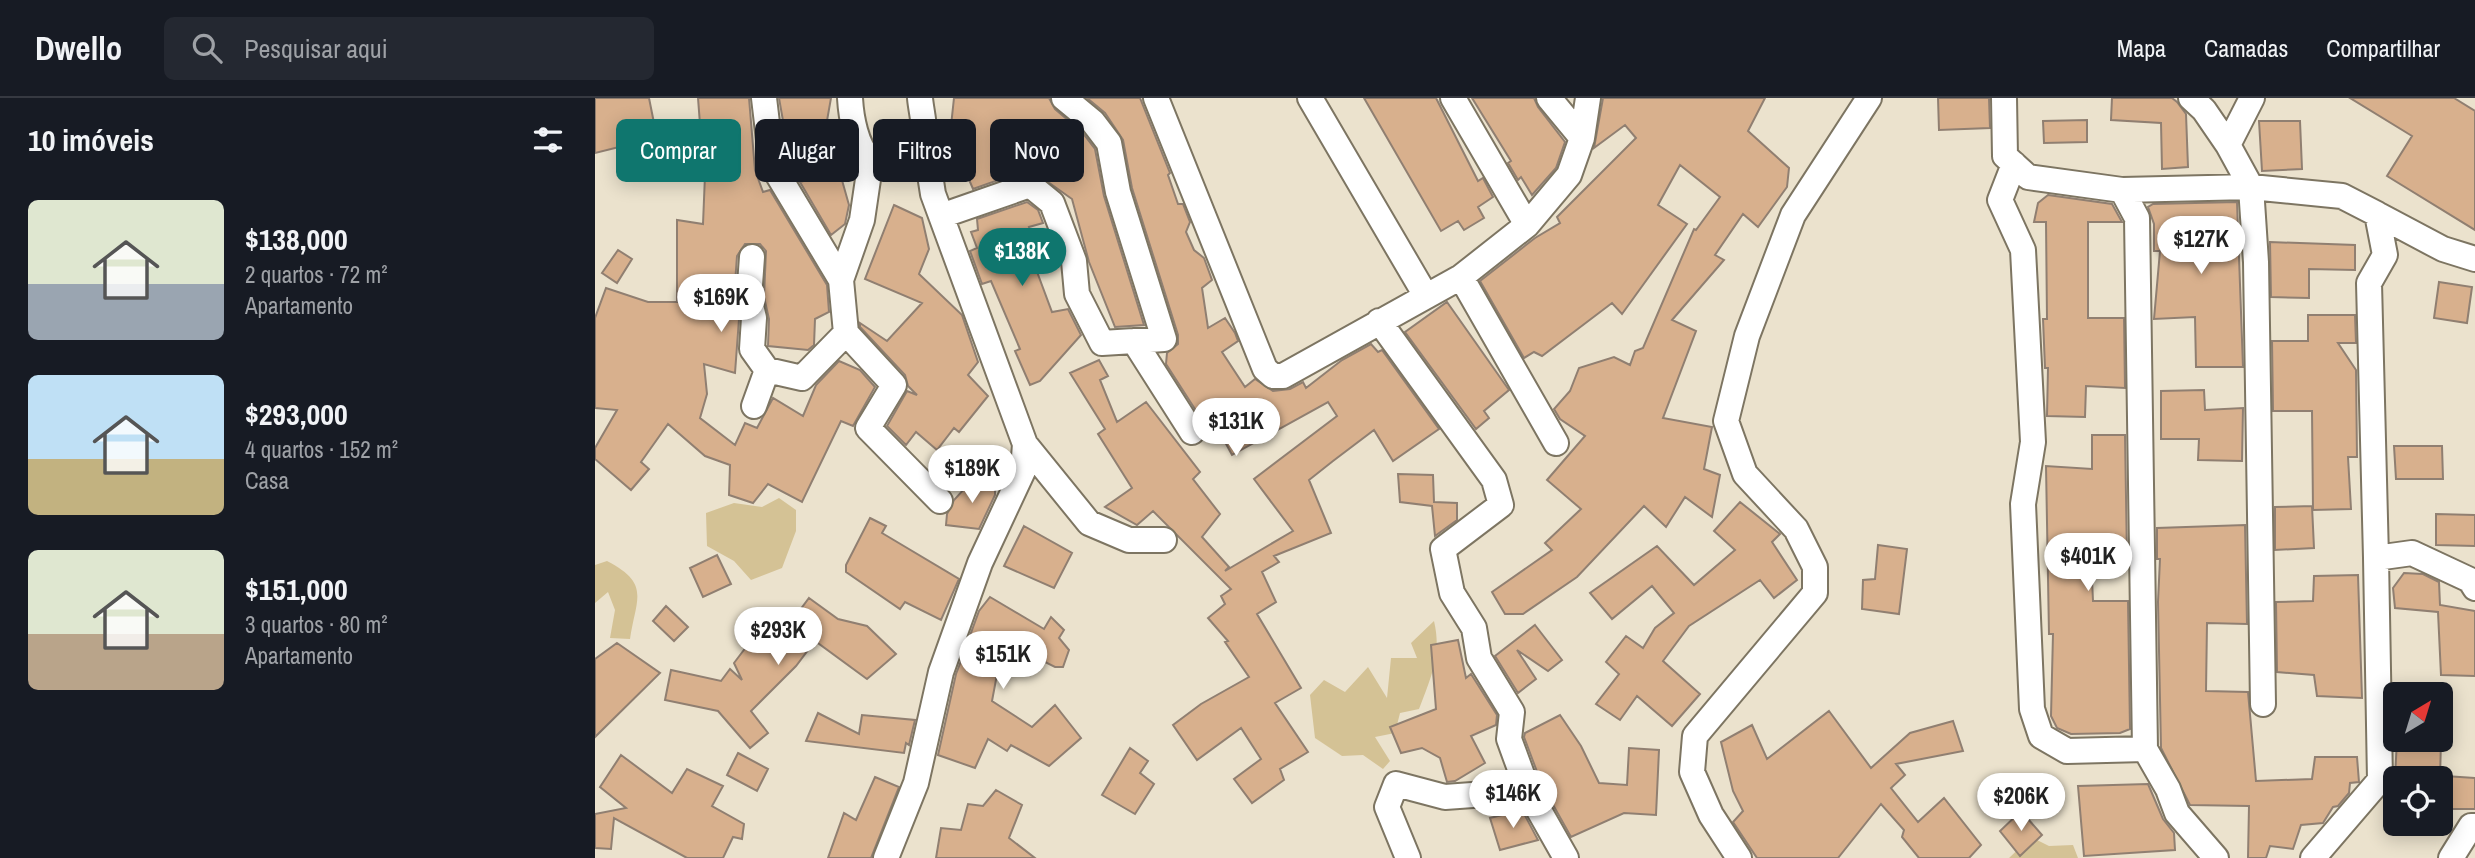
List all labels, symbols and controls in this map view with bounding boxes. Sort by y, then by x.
search box [164,17,654,80]
text: Dwello [35,26,122,70]
icon: search [188,29,226,67]
text: Pesquisar aqui [244,31,388,66]
text: Mapa [2117,32,2166,64]
text: Camadas [2204,32,2288,64]
text: Compartilhar [2326,32,2440,64]
chip: Comprar [616,119,741,182]
chip: Alugar [755,119,859,182]
chip: Filtros [873,119,976,182]
chip: Novo [990,119,1084,182]
text: 10 imóveis [28,120,154,160]
icon: filters [529,121,567,159]
pin: $127K [2152,216,2250,276]
text: $138,000 [245,219,348,259]
text: $127K [2173,223,2229,254]
icon: home [84,228,168,312]
pin: $138K [973,228,1071,288]
text: $138K [994,235,1050,266]
text: 2 quartos · 72 m² [245,259,388,290]
pin: $169K [672,274,770,334]
text: $169K [693,281,749,312]
text: Apartamento [245,290,353,321]
text: $293,000 [245,394,348,434]
pin: $131K [1187,398,1285,458]
icon: home [84,403,168,487]
text: $131K [1208,405,1264,436]
text: 4 quartos · 152 m² [245,434,398,465]
pin: $189K [923,446,1021,505]
text: $189K [944,452,1000,483]
text: Casa [245,465,289,496]
pin: $401K [2039,533,2137,593]
text: $401K [2060,540,2116,571]
text: $151,000 [245,569,348,609]
icon: home [84,578,168,662]
pin: $293K [729,608,827,667]
text: 3 quartos · 80 m² [245,609,388,640]
text: $293K [750,614,806,645]
pin: $151K [954,632,1052,691]
text: $151K [975,638,1031,669]
text: Apartamento [245,640,353,671]
north arrow [2383,682,2453,752]
map controls [2383,682,2453,836]
button: locate [2383,766,2453,836]
pin: $146K [1464,770,1562,830]
pin: $206K [1972,774,2070,833]
text: $146K [1485,777,1541,808]
text: $206K [1993,780,2049,811]

